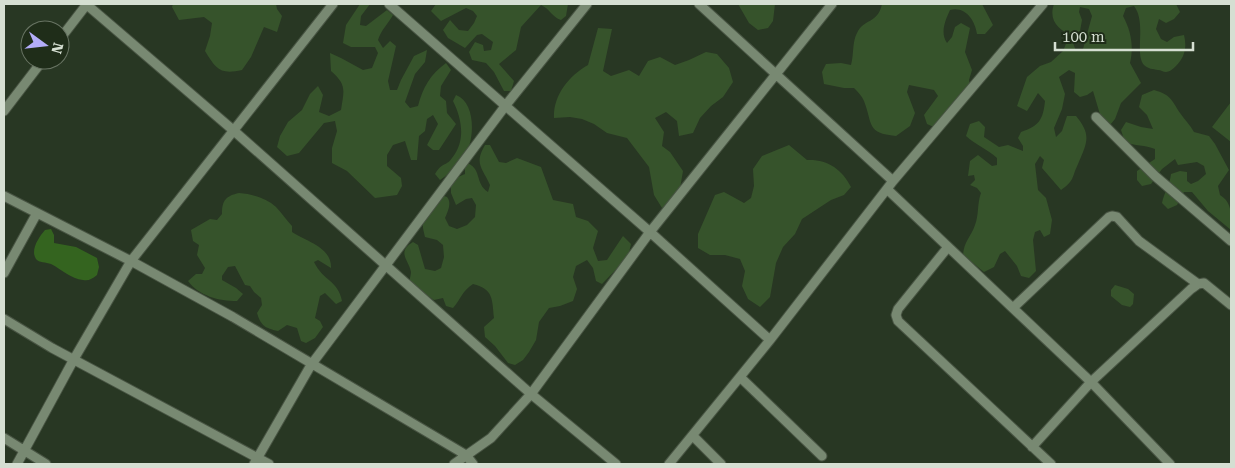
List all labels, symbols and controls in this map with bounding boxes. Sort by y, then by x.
north arrow [20,20,70,70]
scale bar [1055,20,1192,52]
text: 100 m [1062,28,1105,46]
text: N [48,41,67,56]

